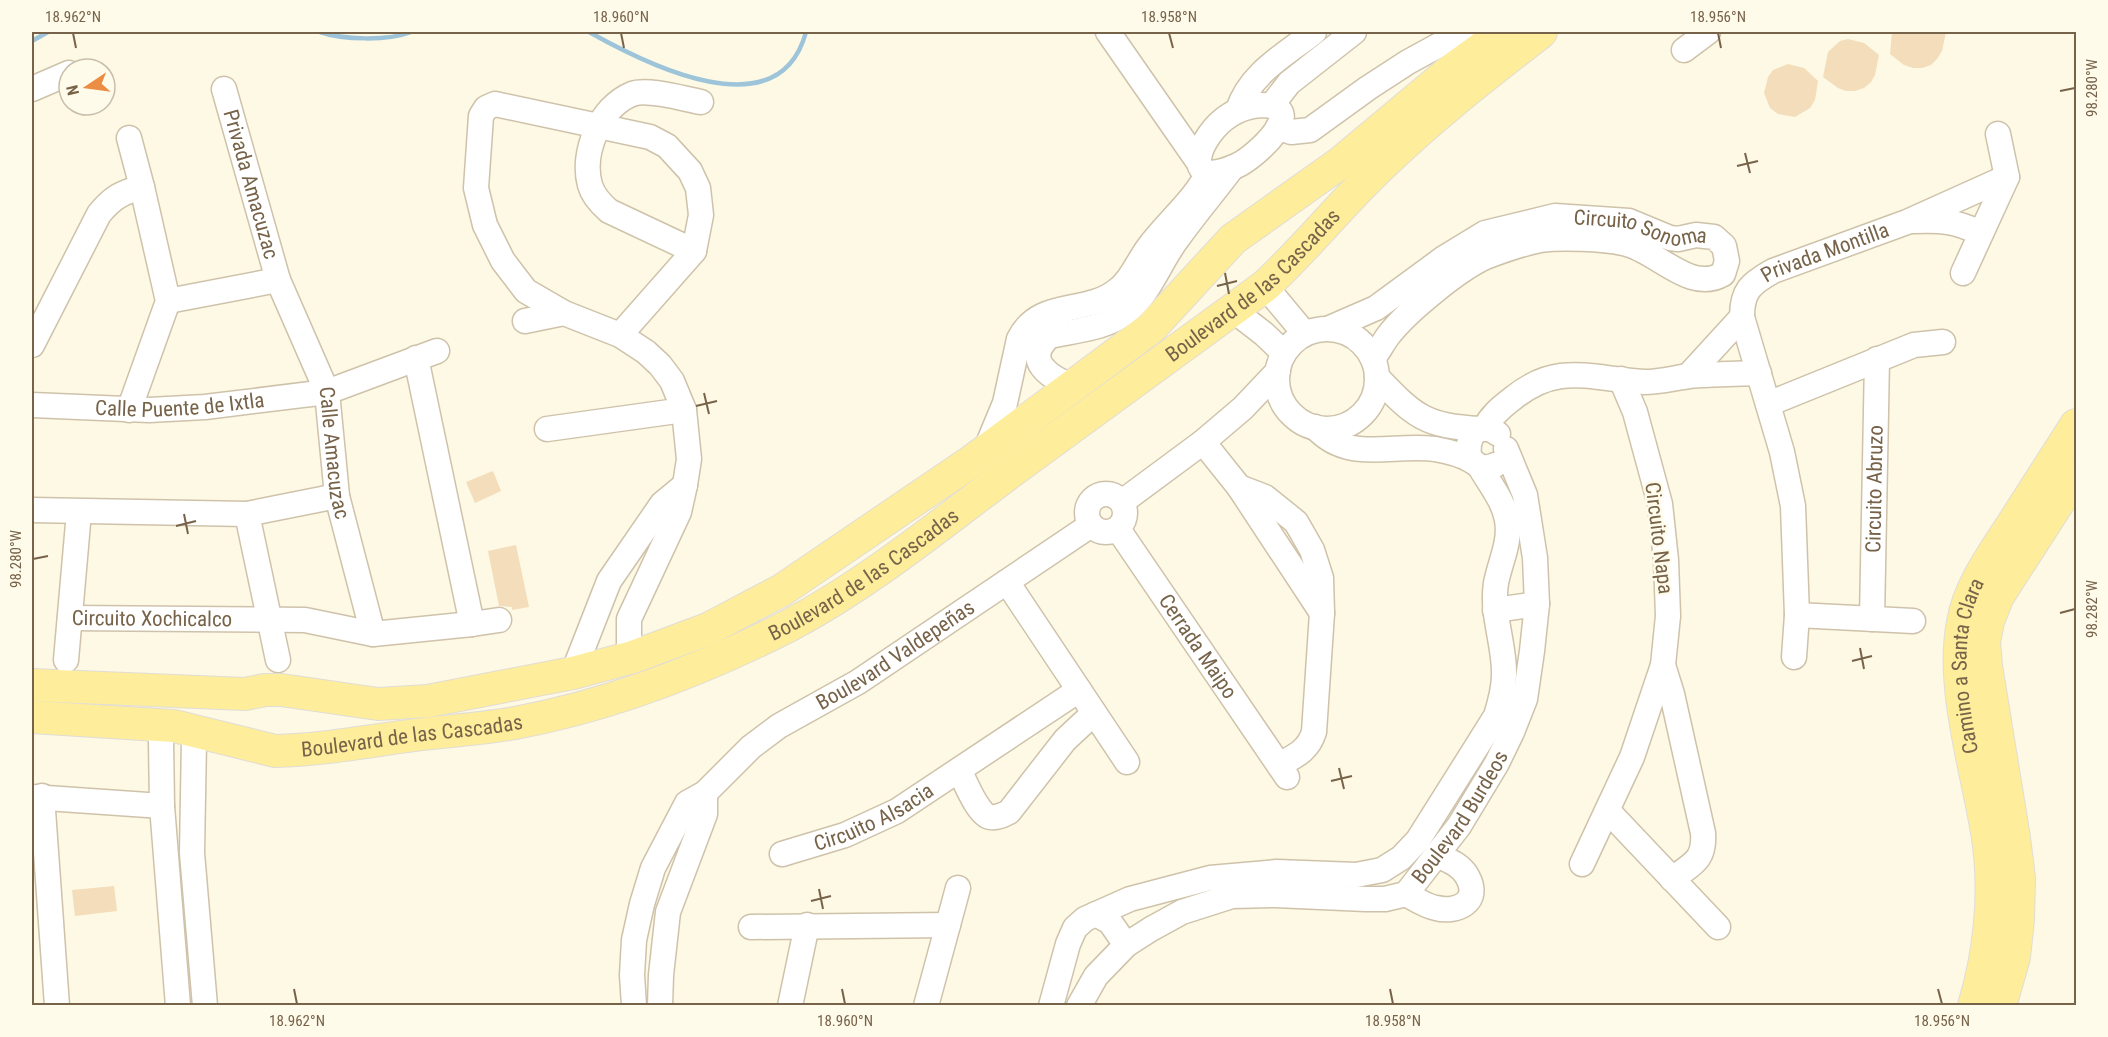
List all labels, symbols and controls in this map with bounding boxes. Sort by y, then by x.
text: 18.962°N [45,8,101,26]
text: 18.960°N [593,8,649,26]
text: 18.958°N [1141,8,1197,26]
text: 18.956°N [1690,8,1746,26]
north arrow [57,57,117,117]
text: 98.280°W [2083,58,2101,117]
text: N [63,83,83,97]
street label: Privada Amacuzac [218,107,283,262]
street label: Boulevard de las Cascadas [1161,204,1345,367]
street label: Circuito Sonoma [1573,205,1708,251]
street label: Privada Montilla [1756,218,1892,287]
street label: Calle Amacuzac [315,386,355,522]
street label: Calle Puente de Ixtla [95,388,266,422]
street label: Circuito Abruzo [1861,425,1888,553]
street label: Circuito Napa [1640,481,1678,595]
street label: Boulevard de las Cascadas [765,504,963,646]
text: 98.280°W [7,529,25,588]
street label: Camino a Santa Clara [1948,574,1989,756]
text: 98.282°W [2083,579,2101,638]
street label: Cerrada Maipo [1154,590,1242,703]
street label: Boulevard Valdepeñas [812,595,979,715]
street label: Circuito Xochicalco [72,606,232,631]
street label: Boulevard de las Cascadas [300,710,524,762]
street label: Boulevard Burdeos [1407,747,1513,888]
street label: Circuito Alsacia [811,778,938,856]
text: 18.962°N [269,1012,325,1030]
text: 18.960°N [817,1012,873,1030]
text: 18.958°N [1365,1012,1421,1030]
text: 18.956°N [1914,1012,1970,1030]

